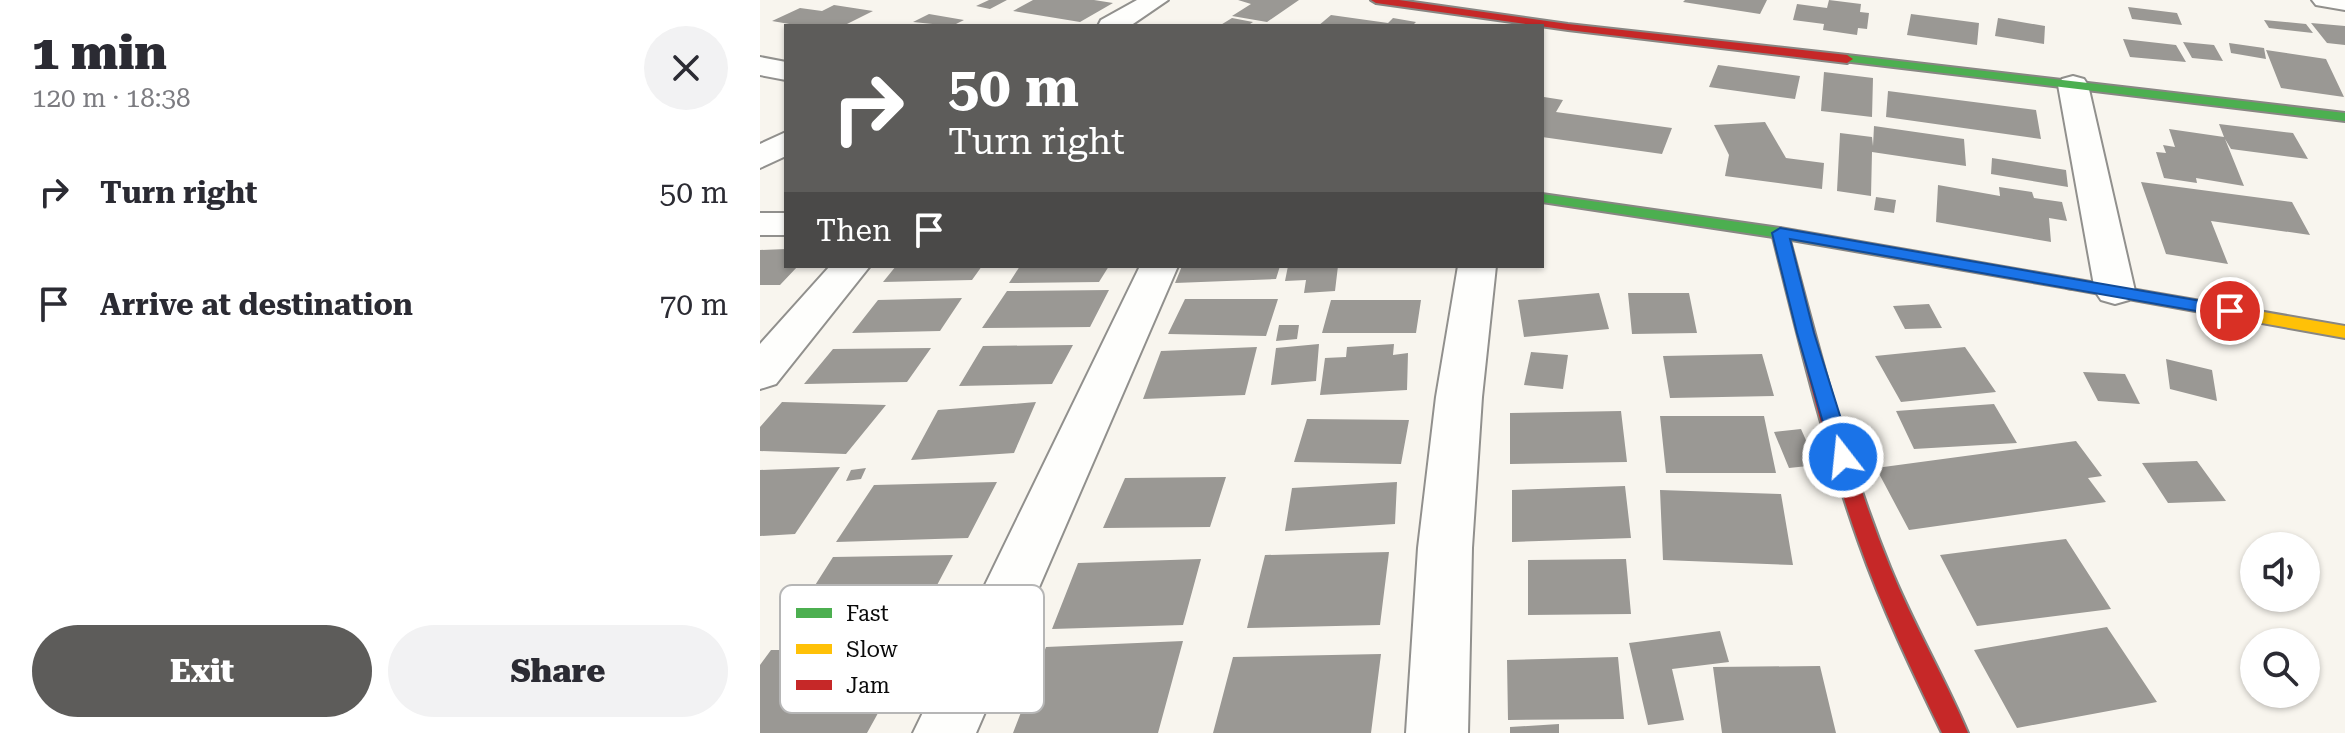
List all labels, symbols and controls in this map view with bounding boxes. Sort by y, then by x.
text: 1 min [32,25,167,81]
button: close [644,26,728,110]
text: 50 m [948,54,1079,120]
icon: right [816,56,920,160]
text: 120 m · 18:38 [32,83,191,113]
text: Turn right [948,121,1125,163]
icon: right [32,170,76,214]
text: Turn right [100,175,257,210]
text: 50 m [659,175,728,210]
icon: arrive [907,208,951,252]
text: Then [816,213,891,248]
pin [2196,277,2264,345]
icon: arrive [32,282,76,326]
text: Arrive at destination [100,287,413,322]
text: 70 m [659,287,728,322]
icon: arrive [2208,289,2252,333]
position arrow [1801,415,1885,499]
map controls [2240,532,2320,708]
button: sound [2240,532,2320,612]
legend [780,585,1044,713]
text: Fast [846,601,889,626]
button: Exit [32,625,372,717]
button: Share [388,625,728,717]
button: search [2240,628,2320,708]
text: Slow [846,637,899,662]
text: Jam [846,673,890,698]

